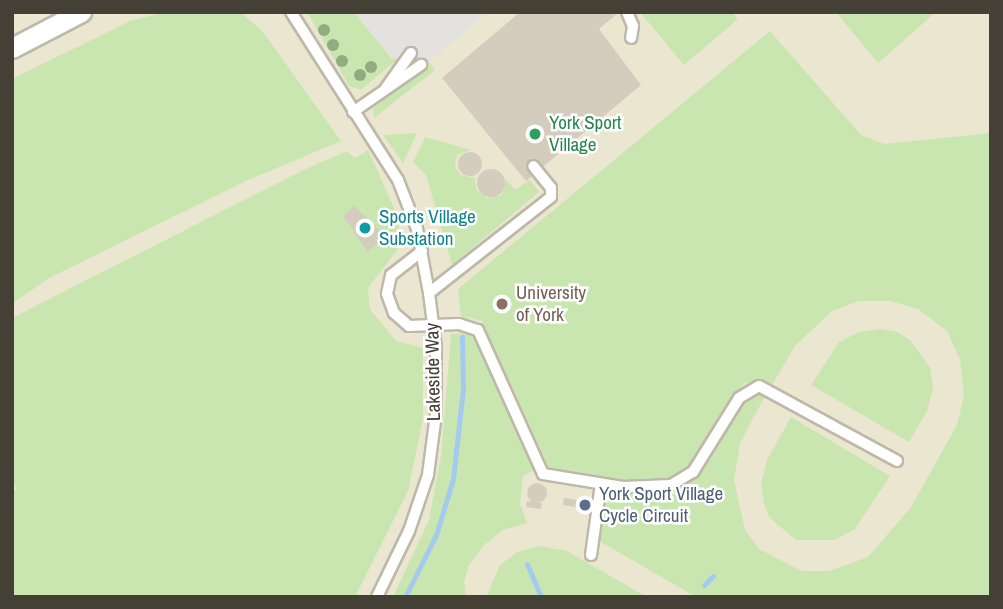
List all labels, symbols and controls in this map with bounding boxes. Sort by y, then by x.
place label: York Sport Village [549,112,621,156]
marker: York Sport Village [527,126,543,142]
place label: Sports Village Substation [379,206,476,250]
marker: Sports Village Substation [357,220,373,236]
place label: University of York [516,282,586,326]
marker: University of York [494,296,510,312]
street label: Lakeside Way [421,323,445,421]
place label: York Sport Village Cycle Circuit [599,483,723,527]
marker: York Sport Village Cycle Circuit [577,497,593,513]

